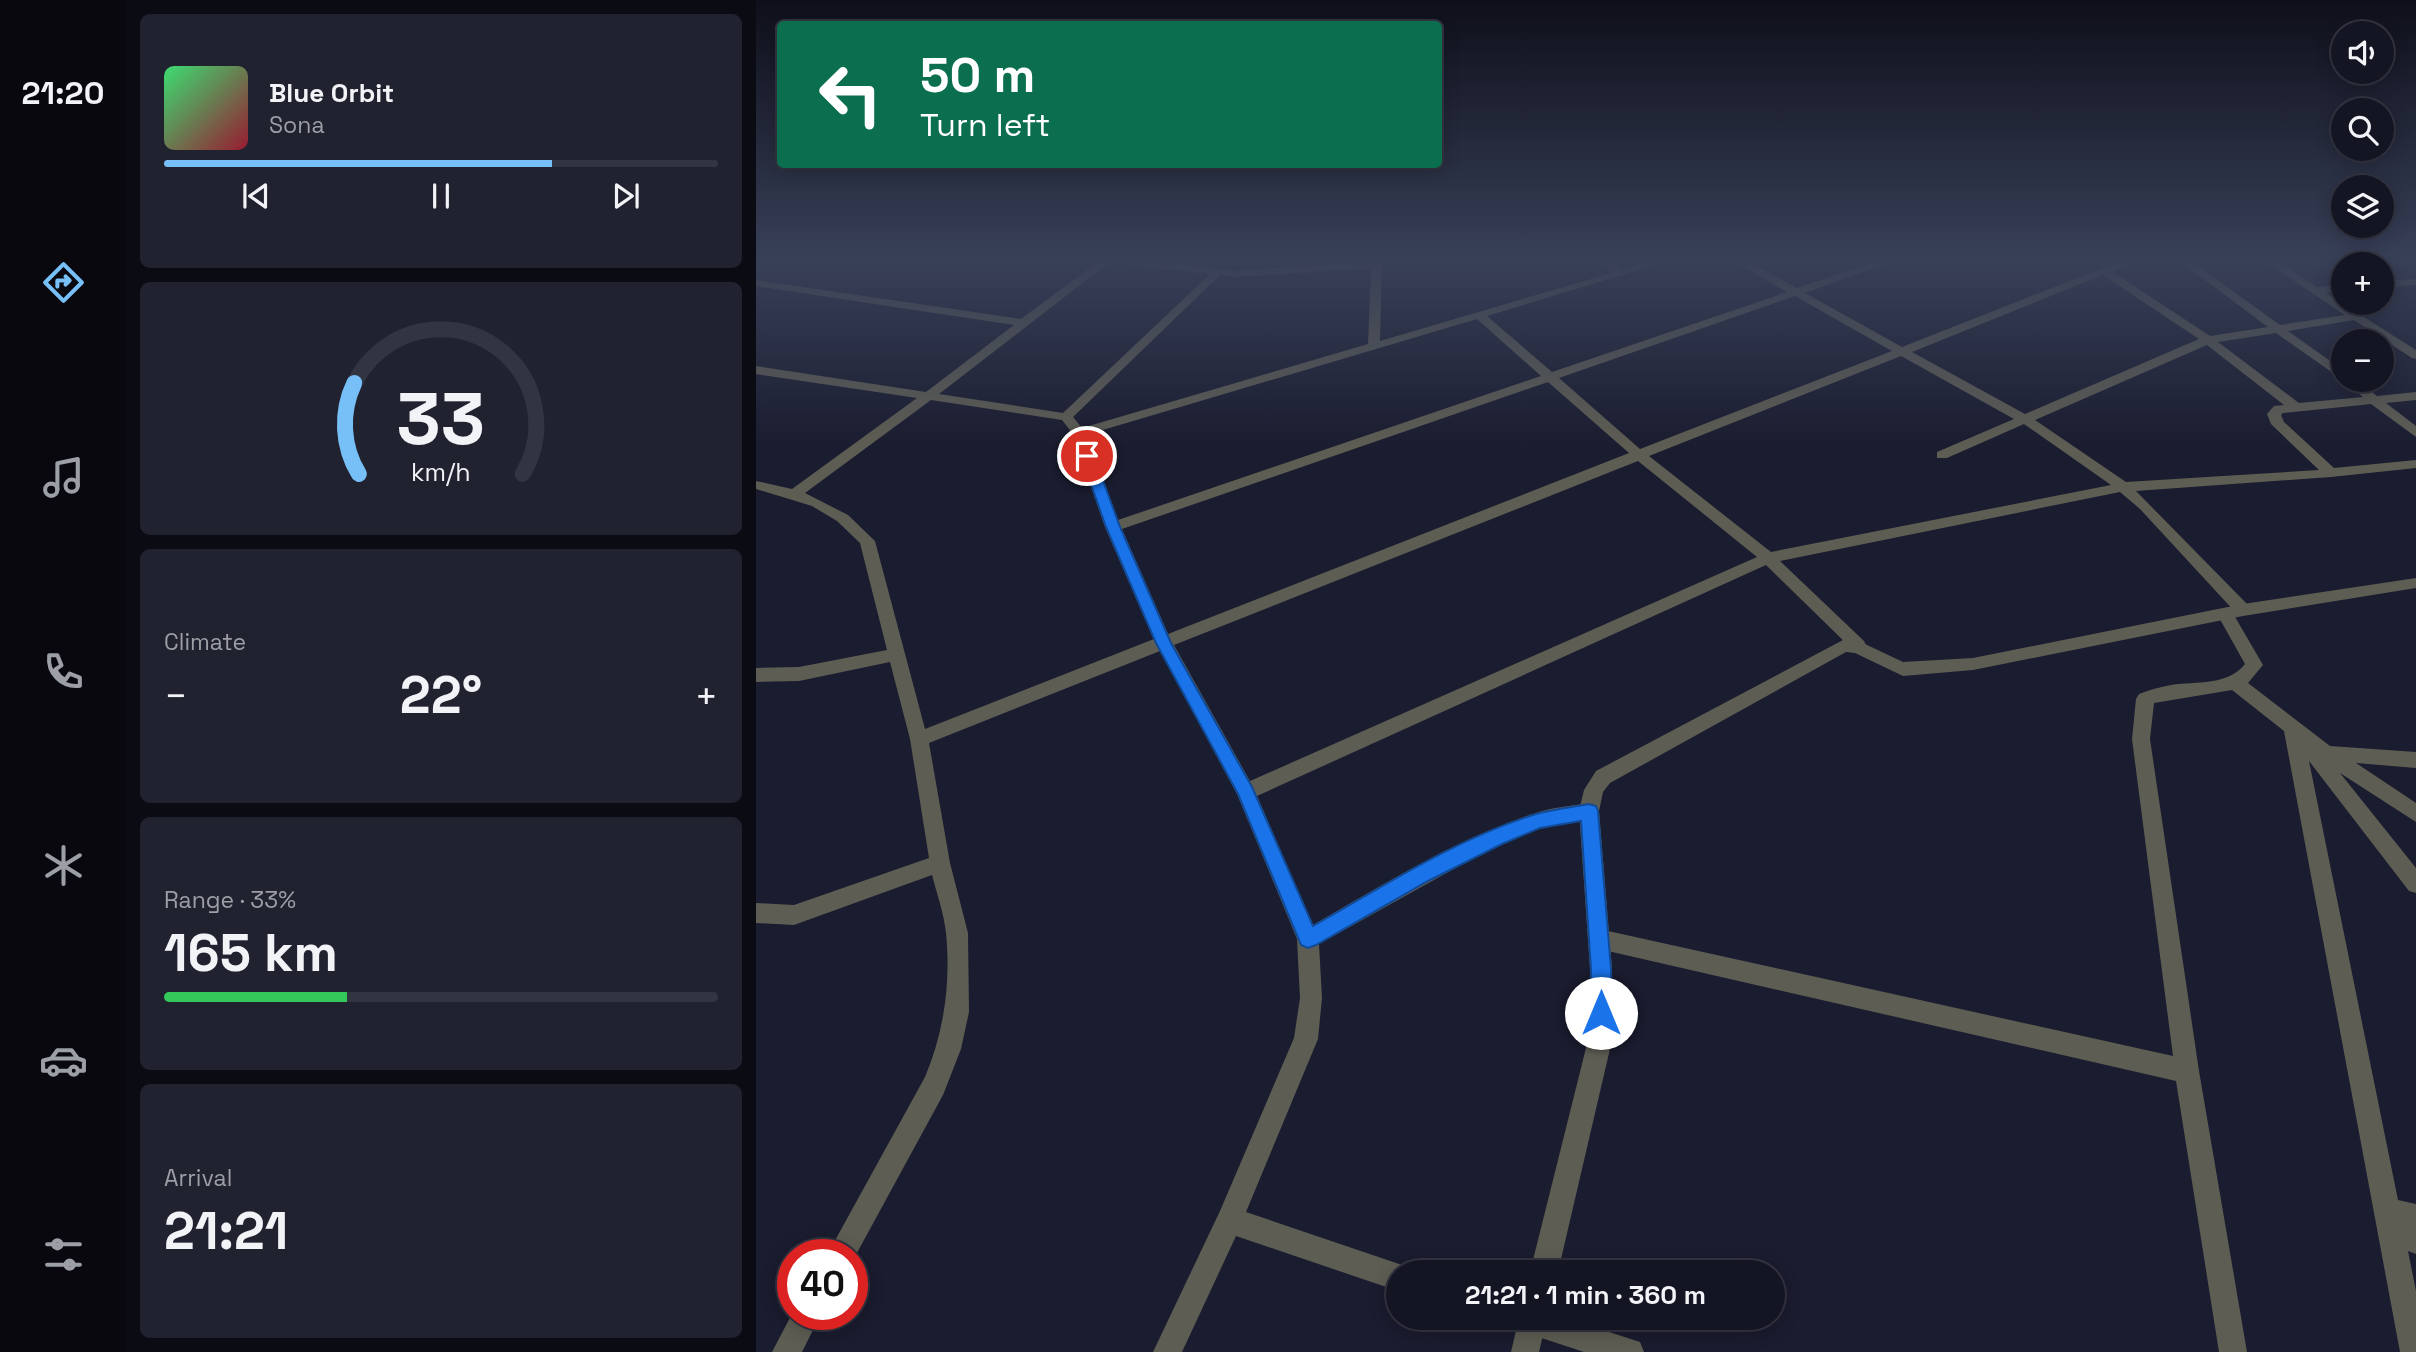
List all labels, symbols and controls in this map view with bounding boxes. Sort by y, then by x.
map controls [2331,21,2394,392]
button: sound [2331,21,2394,84]
text: 50 m [920,44,1035,106]
icon: left [805,49,896,140]
text: 21:20 [22,73,104,113]
text: Blue Orbit [269,76,394,110]
button: search [2331,98,2394,161]
text: Turn left [920,105,1050,145]
text: Sona [269,110,325,140]
button: layers [2331,175,2394,238]
icon: previous [237,177,275,215]
icon: pause [422,177,460,215]
icon: next [607,177,645,215]
button: + [2331,252,2394,315]
icon: directions [39,258,88,307]
button: − [2331,329,2394,392]
text: 33 [397,373,485,466]
pin [1057,426,1117,486]
icon: arrive [1068,437,1106,475]
icon: music [39,453,88,502]
text: km/h [411,456,471,488]
text: Climate [164,627,246,657]
icon: phone [39,647,88,696]
text: 22° [400,662,482,728]
text: − [164,672,188,720]
text: + [694,672,718,720]
icon: climate [39,841,88,890]
text: Range · 33% [164,885,296,915]
text: 165 km [164,920,338,986]
position arrow [1564,976,1638,1050]
icon: car [39,1036,88,1085]
text: Arrival [164,1163,232,1193]
text: 21:21 [164,1198,288,1264]
icon: filters [39,1230,88,1279]
speed limit sign: 40 [777,1239,868,1330]
text: 21:21 · 1 min · 360 m [1465,1278,1706,1312]

